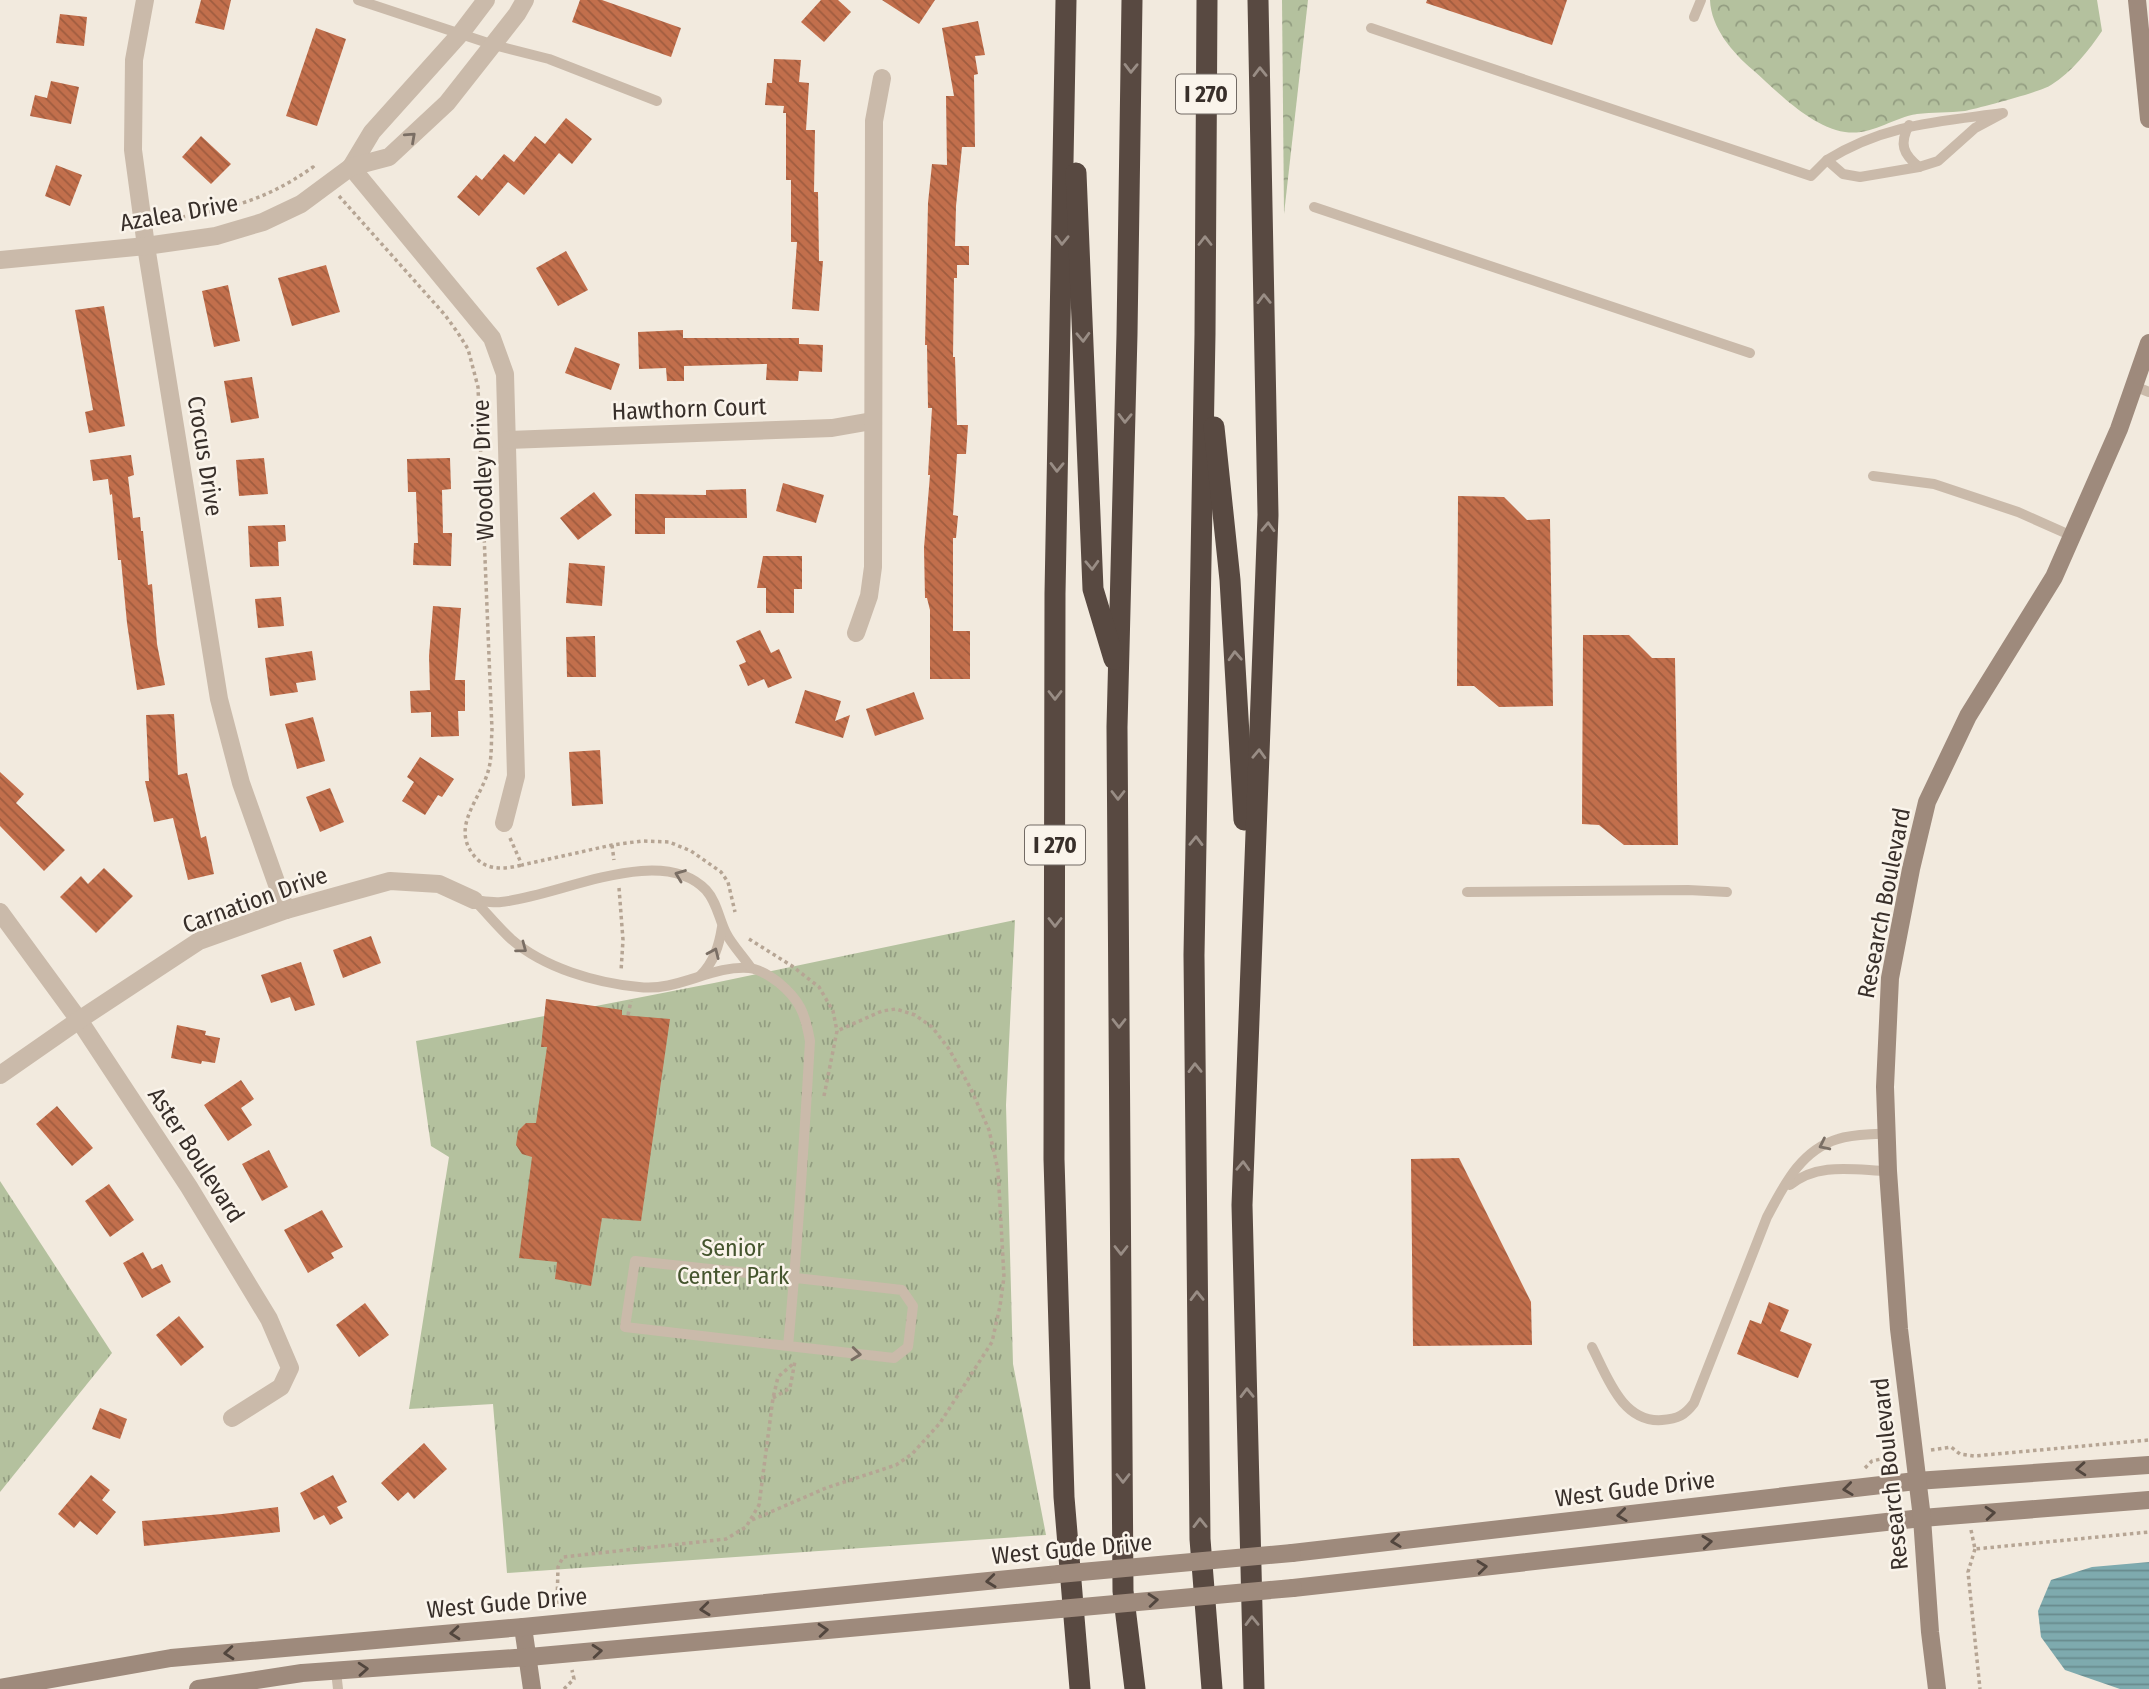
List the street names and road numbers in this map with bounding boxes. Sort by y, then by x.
road number: I 270 [1176,74,1236,114]
street label: Azalea Drive [118,189,240,237]
street label: Hawthorn Court [611,392,767,426]
street label: Crocus Drive [182,394,228,518]
street label: Woodley Drive [467,399,499,541]
street label: Research Boulevard [1852,805,1916,1001]
road number: I 270 [1025,825,1085,864]
street label: Carnation Drive [179,861,331,939]
street label: Aster Boulevard [142,1082,250,1228]
street label: Research Boulevard [1866,1376,1914,1572]
street label: West Gude Drive [1553,1465,1717,1513]
street label: West Gude Drive [991,1528,1153,1570]
street label: West Gude Drive [426,1582,588,1624]

